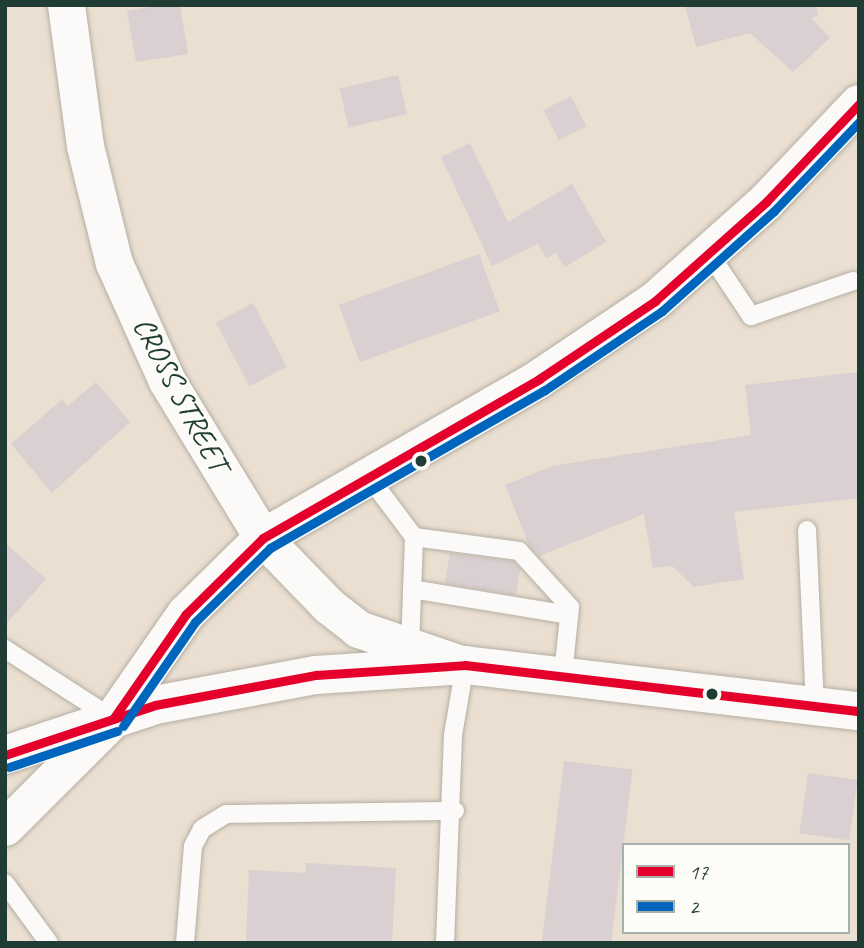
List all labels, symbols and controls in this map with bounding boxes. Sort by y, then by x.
street label: CROSS STREET [126,311,236,477]
unlabelled marker [414,454,428,468]
unlabelled marker [705,687,719,701]
legend [622,843,850,934]
text: 17 [689,859,708,885]
text: 2 [689,894,698,920]

